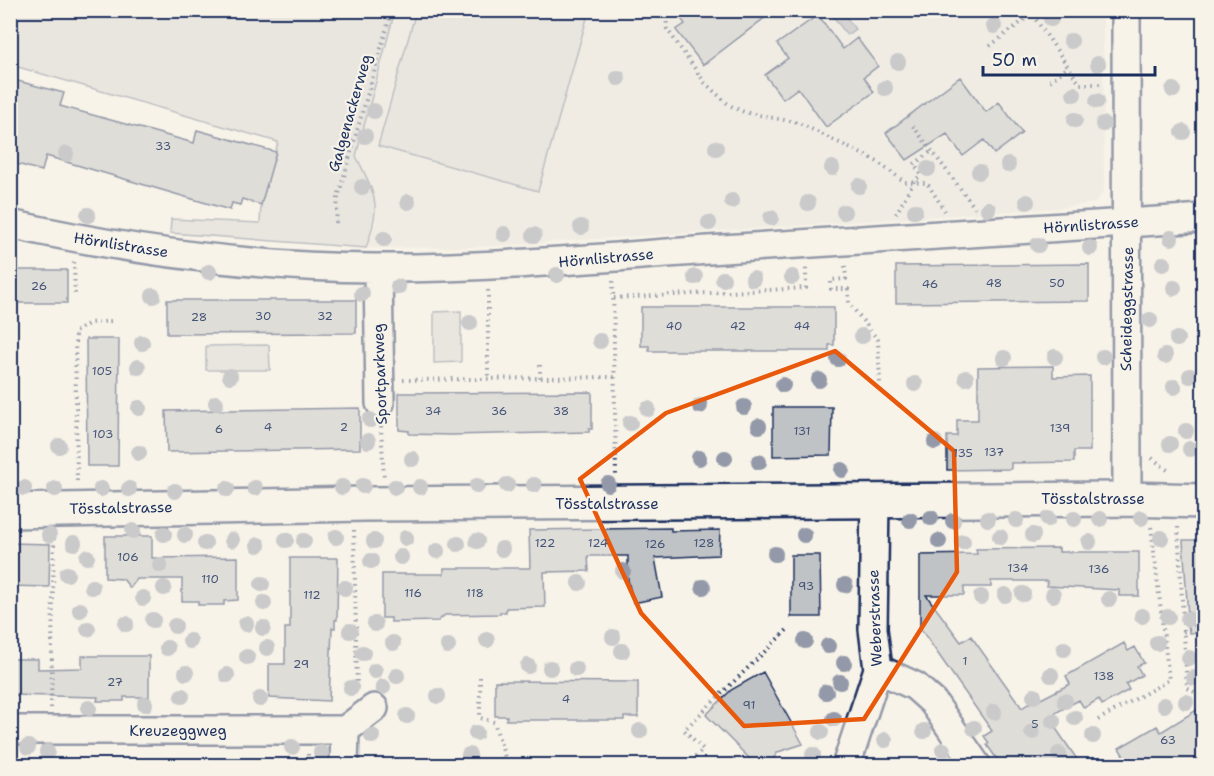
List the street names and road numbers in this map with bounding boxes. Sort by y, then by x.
street label: Galgenackerweg [324,52,376,174]
street label: Hörnlistrasse [1043,212,1139,238]
street label: Hörnlistrasse [72,228,170,262]
street label: Hörnlistrasse [557,244,655,272]
street label: Scheideggstrasse [1116,247,1138,371]
street label: Sportparkweg [368,323,392,425]
street label: Tösstalstrasse [1041,489,1145,509]
street label: Tösstalstrasse [555,494,659,514]
street label: Tösstalstrasse [69,497,173,519]
street label: Weberstrasse [863,569,887,667]
street label: Kreuzeggweg [129,721,227,741]

